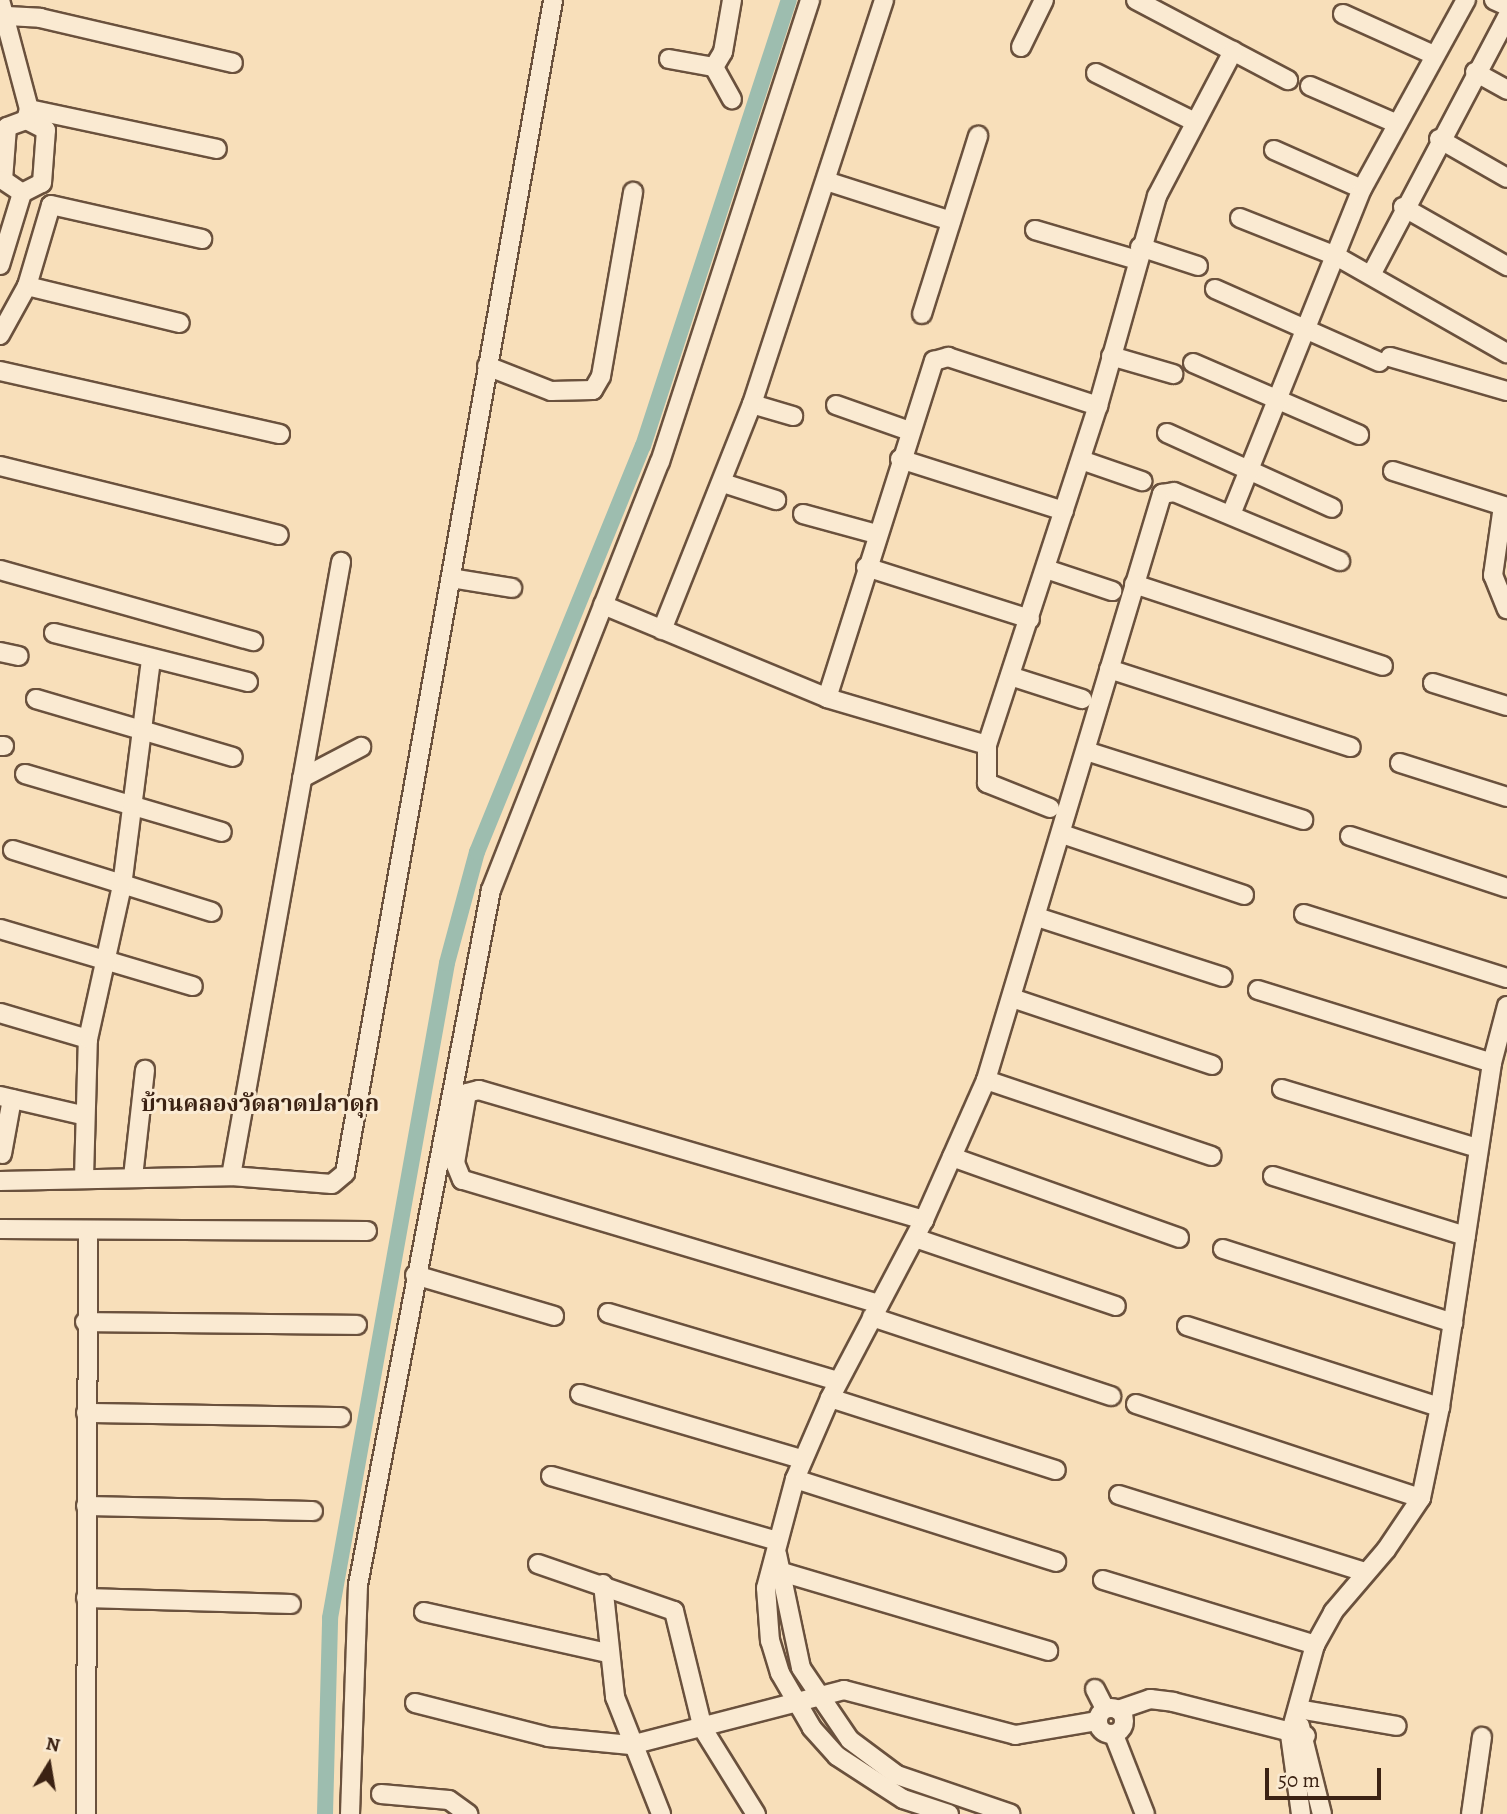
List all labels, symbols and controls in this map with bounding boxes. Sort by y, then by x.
district label: บ้านคลองวัดลาดปลาดุก [141,1090,379,1118]
north arrow [14,1730,84,1800]
text: N [44,1730,62,1758]
scale bar [1269,1755,1384,1799]
text: 50 m [1278,1766,1320,1794]

